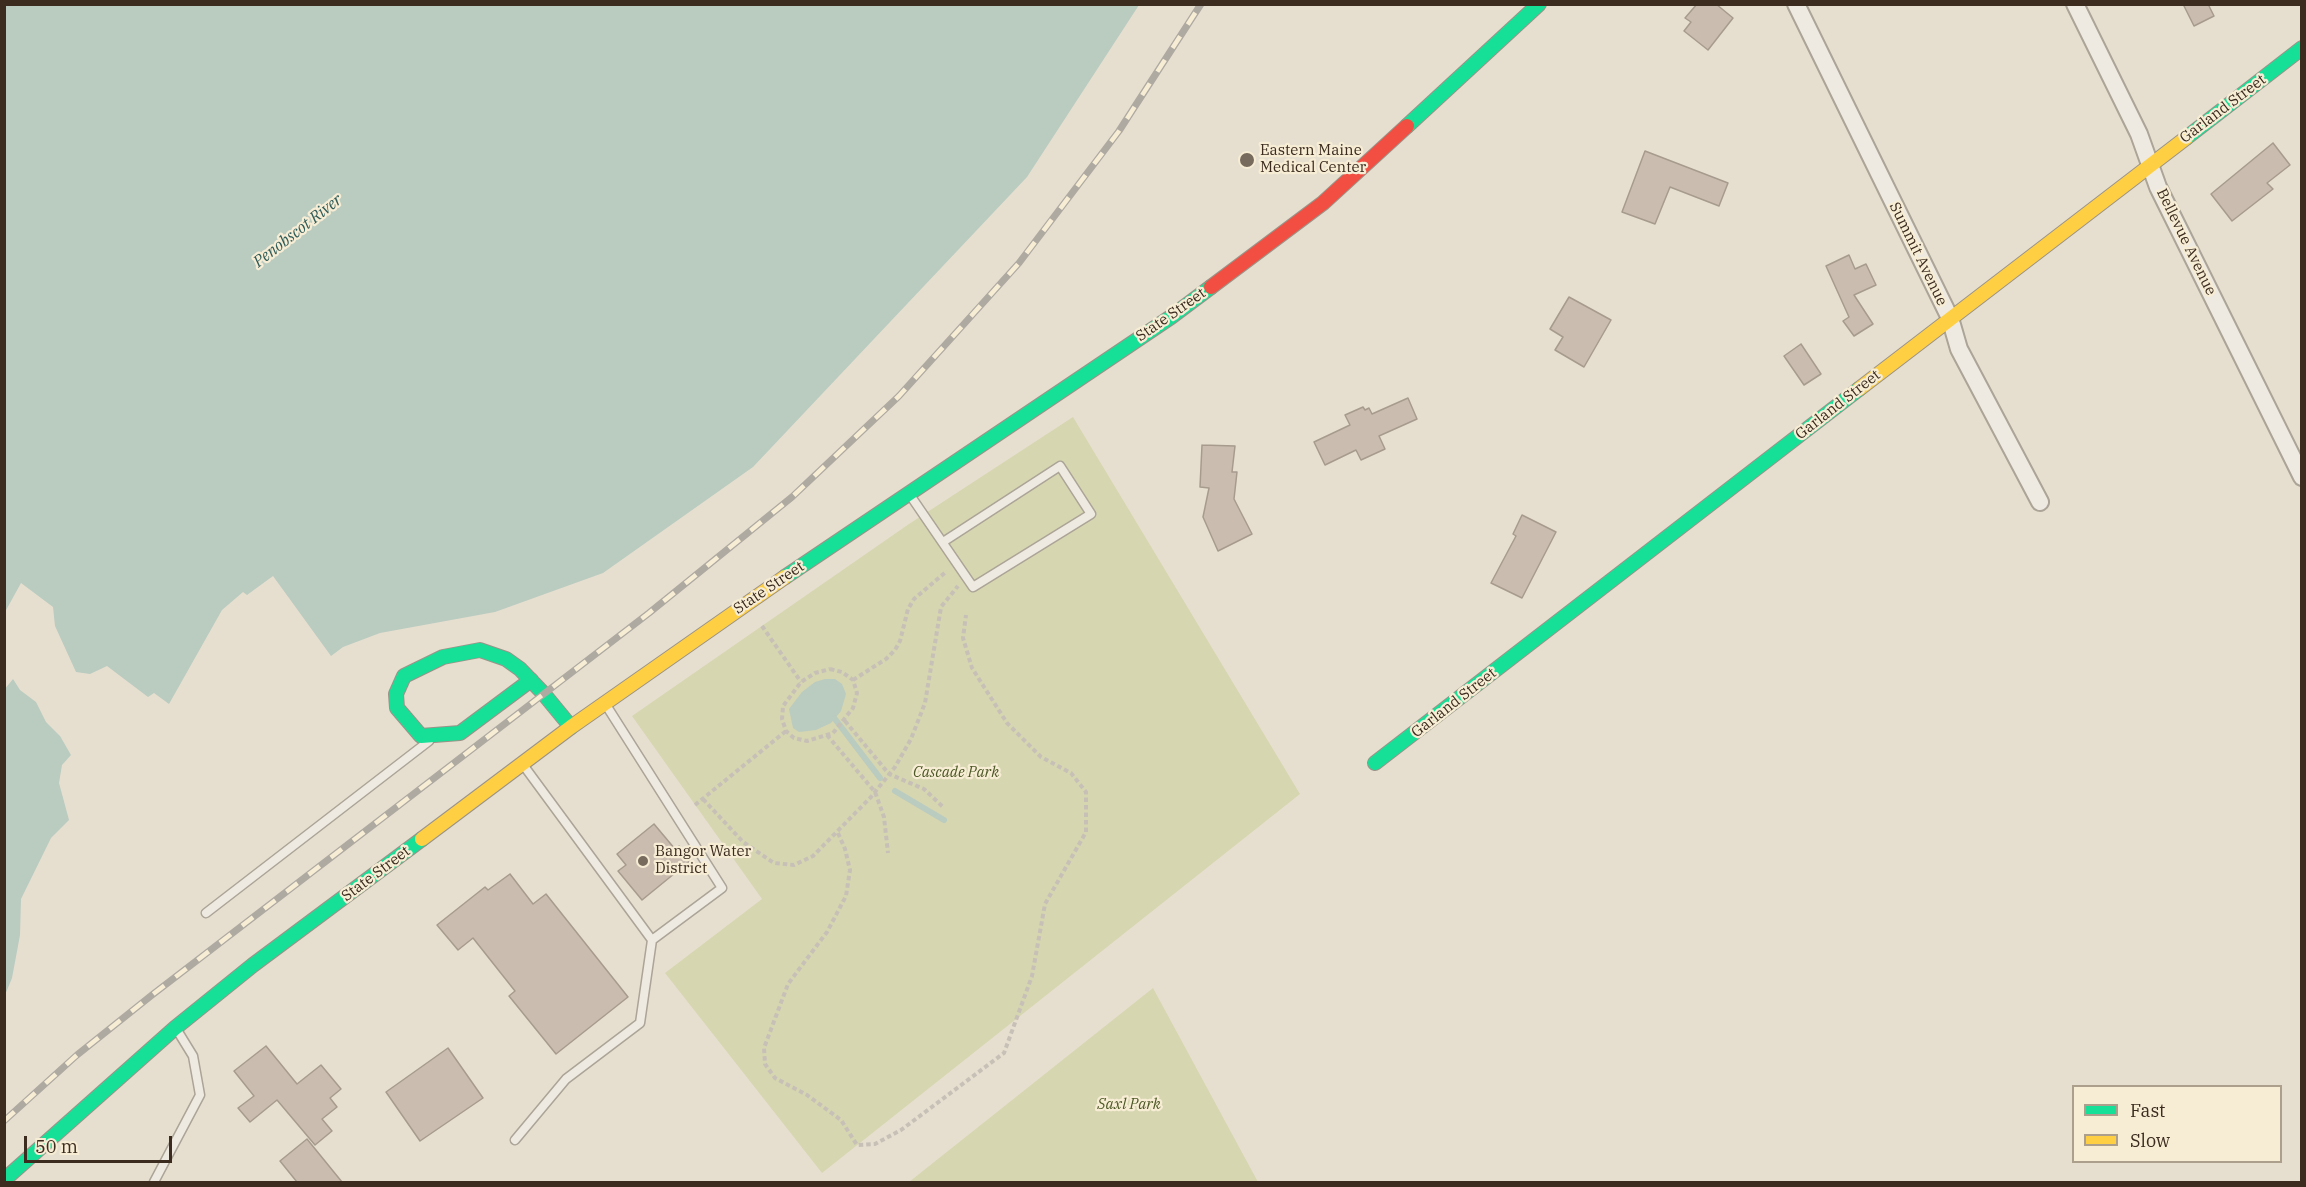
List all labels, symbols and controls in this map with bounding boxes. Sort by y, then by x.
street label: Garland Street [2177,71,2269,147]
place label: Eastern Maine Medical Center [1260,142,1366,177]
marker: Eastern Maine Medical Center [1238,151,1256,169]
street label: Bellevue Avenue [2152,186,2220,298]
water label: Penobscot River [250,190,346,272]
street label: Summit Avenue [1885,199,1951,309]
street label: State Street [1133,284,1209,346]
street label: Garland Street [1792,366,1884,444]
street label: State Street [730,558,808,618]
street label: Garland Street [1408,664,1500,742]
park label: Cascade Park [913,764,999,782]
street label: State Street [338,842,414,906]
place label: Bangor Water District [655,843,751,878]
marker: Bangor Water District [636,854,650,868]
legend [2072,1085,2282,1163]
park label: Saxl Park [1097,1096,1161,1114]
text: Fast [2130,1099,2165,1122]
scale bar [27,1124,176,1162]
text: Slow [2130,1129,2170,1152]
text: 50 m [35,1135,78,1158]

